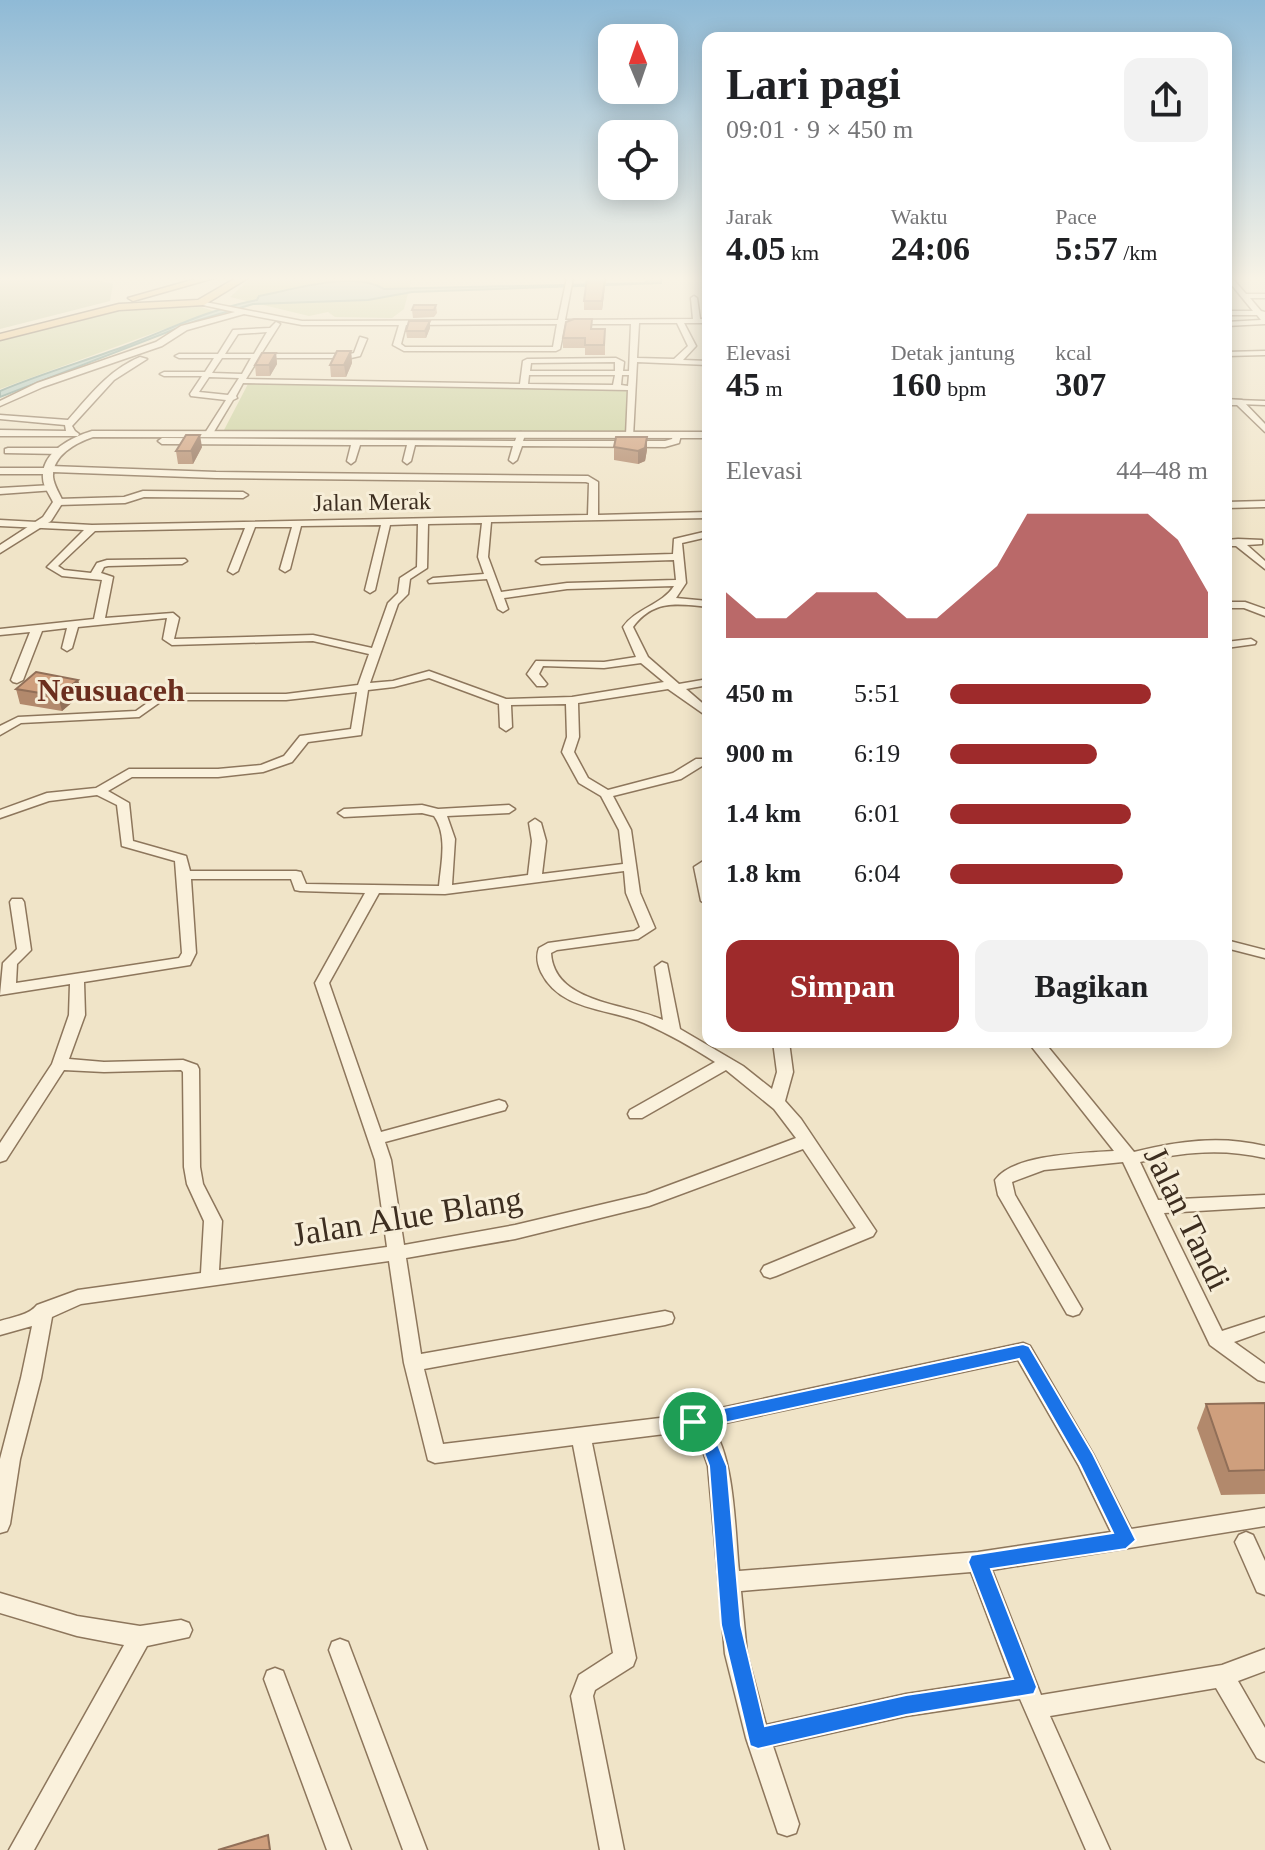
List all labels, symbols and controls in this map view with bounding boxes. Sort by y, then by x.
north arrow [598,24,678,104]
map controls [598,24,678,200]
button: share [1124,58,1208,142]
text: Lari pagi [726,60,901,109]
text: 09:01 · 9 × 450 m [726,115,913,144]
button: locate [598,120,678,200]
text: Jarak [726,204,772,229]
text: Waktu [891,204,948,229]
text: Pace [1055,204,1097,229]
text: 4.05 [726,230,786,267]
text: 24:06 [891,230,970,267]
text: 5:57 [1055,230,1118,267]
text: km [786,240,819,265]
text: /km [1118,240,1157,265]
text: Elevasi [726,340,791,365]
text: Detak jantung [891,340,1015,365]
text: kcal [1055,340,1092,365]
text: 45 [726,366,760,403]
text: 160 [891,366,942,403]
text: 307 [1055,366,1106,403]
text: m [760,376,783,401]
text: bpm [942,376,986,401]
text: Elevasi [726,456,803,485]
text: 44–48 m [1116,456,1208,485]
street label: Jalan Merak [313,488,431,516]
district label: Neusuaceh [37,672,185,708]
text: 450 m [726,679,793,708]
text: 5:51 [854,679,900,708]
text: 900 m [726,739,793,768]
text: 6:19 [854,739,900,768]
text: 1.4 km [726,799,801,828]
text: 6:01 [854,799,900,828]
text: 1.8 km [726,859,801,888]
text: 6:04 [854,859,900,888]
button: Simpan [726,940,959,1032]
button: Bagikan [975,940,1208,1032]
street label: Jalan Tandi [1137,1141,1238,1296]
street label: Jalan Alue Blang [289,1180,525,1253]
pin [659,1388,727,1456]
icon: arrive [671,1400,715,1444]

